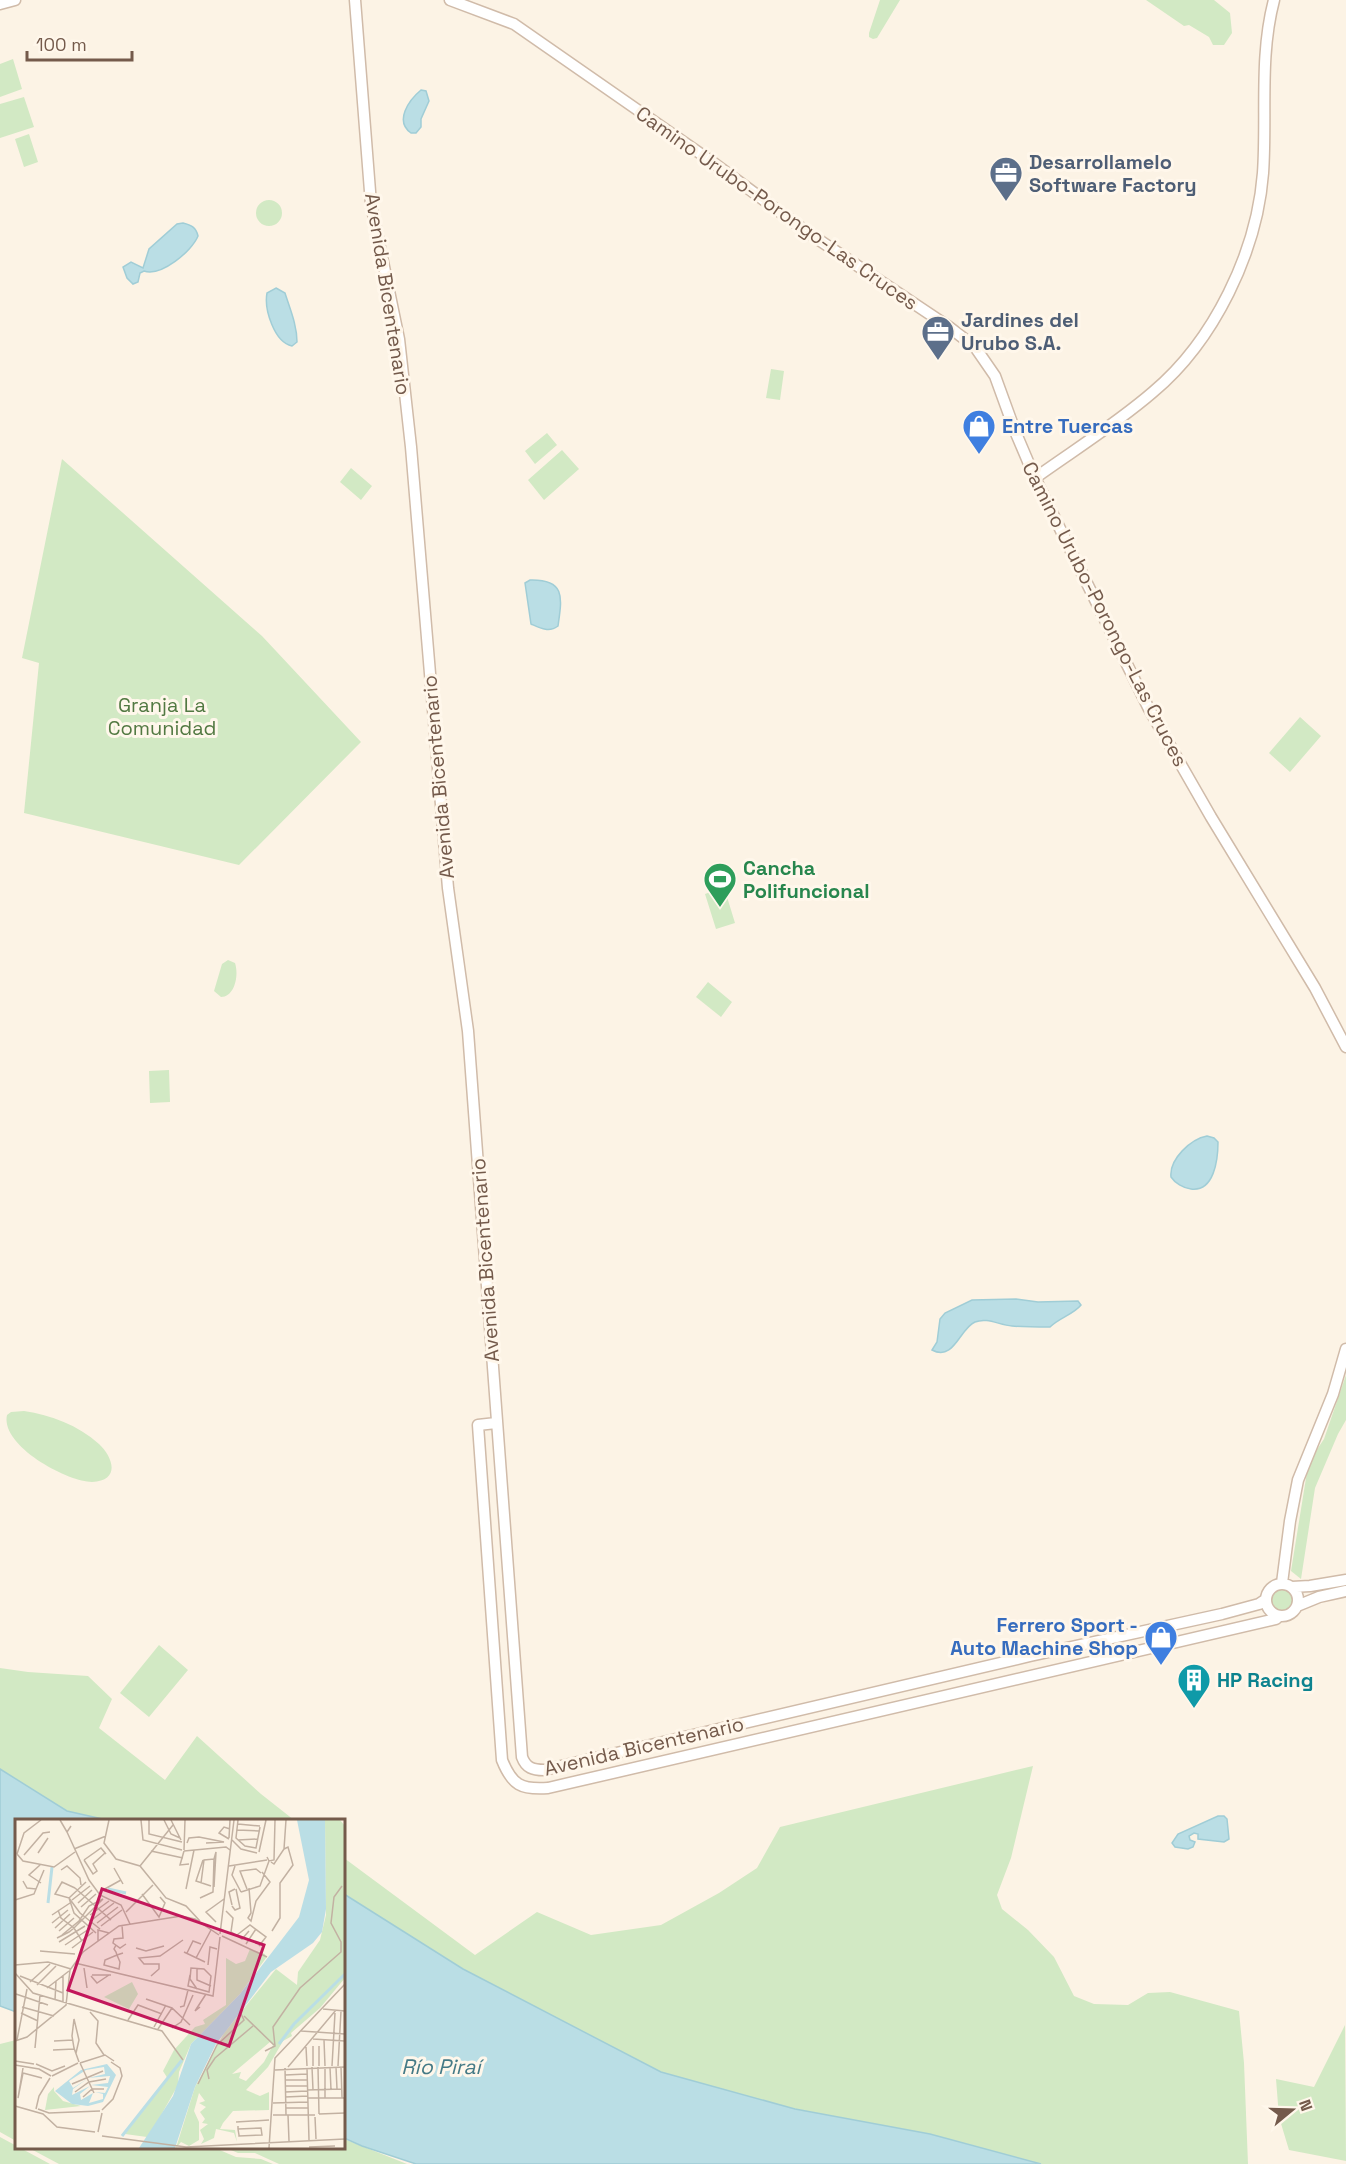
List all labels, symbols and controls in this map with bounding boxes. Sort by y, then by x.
scale bar [27,24,132,62]
text: 100 m [36,33,87,56]
street label: Camino Urubo-Porongo-Las Cruces [631,100,923,316]
place label: Desarrollamelo Software Factory [1029,149,1197,198]
office icon: Desarrollamelo Software Factory [988,155,1024,202]
street label: Avenida Bicentenario [359,191,417,397]
place label: Jardines del Urubo S.A. [961,307,1079,356]
office icon: Jardines del Urubo S.A. [920,314,956,361]
shop icon: Entre Tuercas [961,408,997,455]
place label: Entre Tuercas [1002,413,1133,439]
street label: Camino Urubo-Porongo-Las Cruces [1017,457,1193,771]
street label: Avenida Bicentenario [416,674,460,880]
park label: Granja La Comunidad [108,692,216,741]
place label: Cancha Polifuncional [743,855,870,904]
sports icon: Cancha Polifuncional [702,861,738,908]
street label: Avenida Bicentenario [465,1157,505,1363]
place label: Ferrero Sport - Auto Machine Shop [950,1612,1138,1661]
shop icon: Ferrero Sport - Auto Machine Shop [1143,1619,1179,1666]
building icon: HP Racing [1176,1662,1212,1709]
place label: HP Racing [1217,1667,1313,1693]
street label: Avenida Bicentenario [542,1710,746,1782]
inset map [15,1819,345,2149]
water label: Río Piraí [401,2053,485,2080]
north arrow [1262,2080,1322,2140]
text: N [1294,2097,1317,2114]

